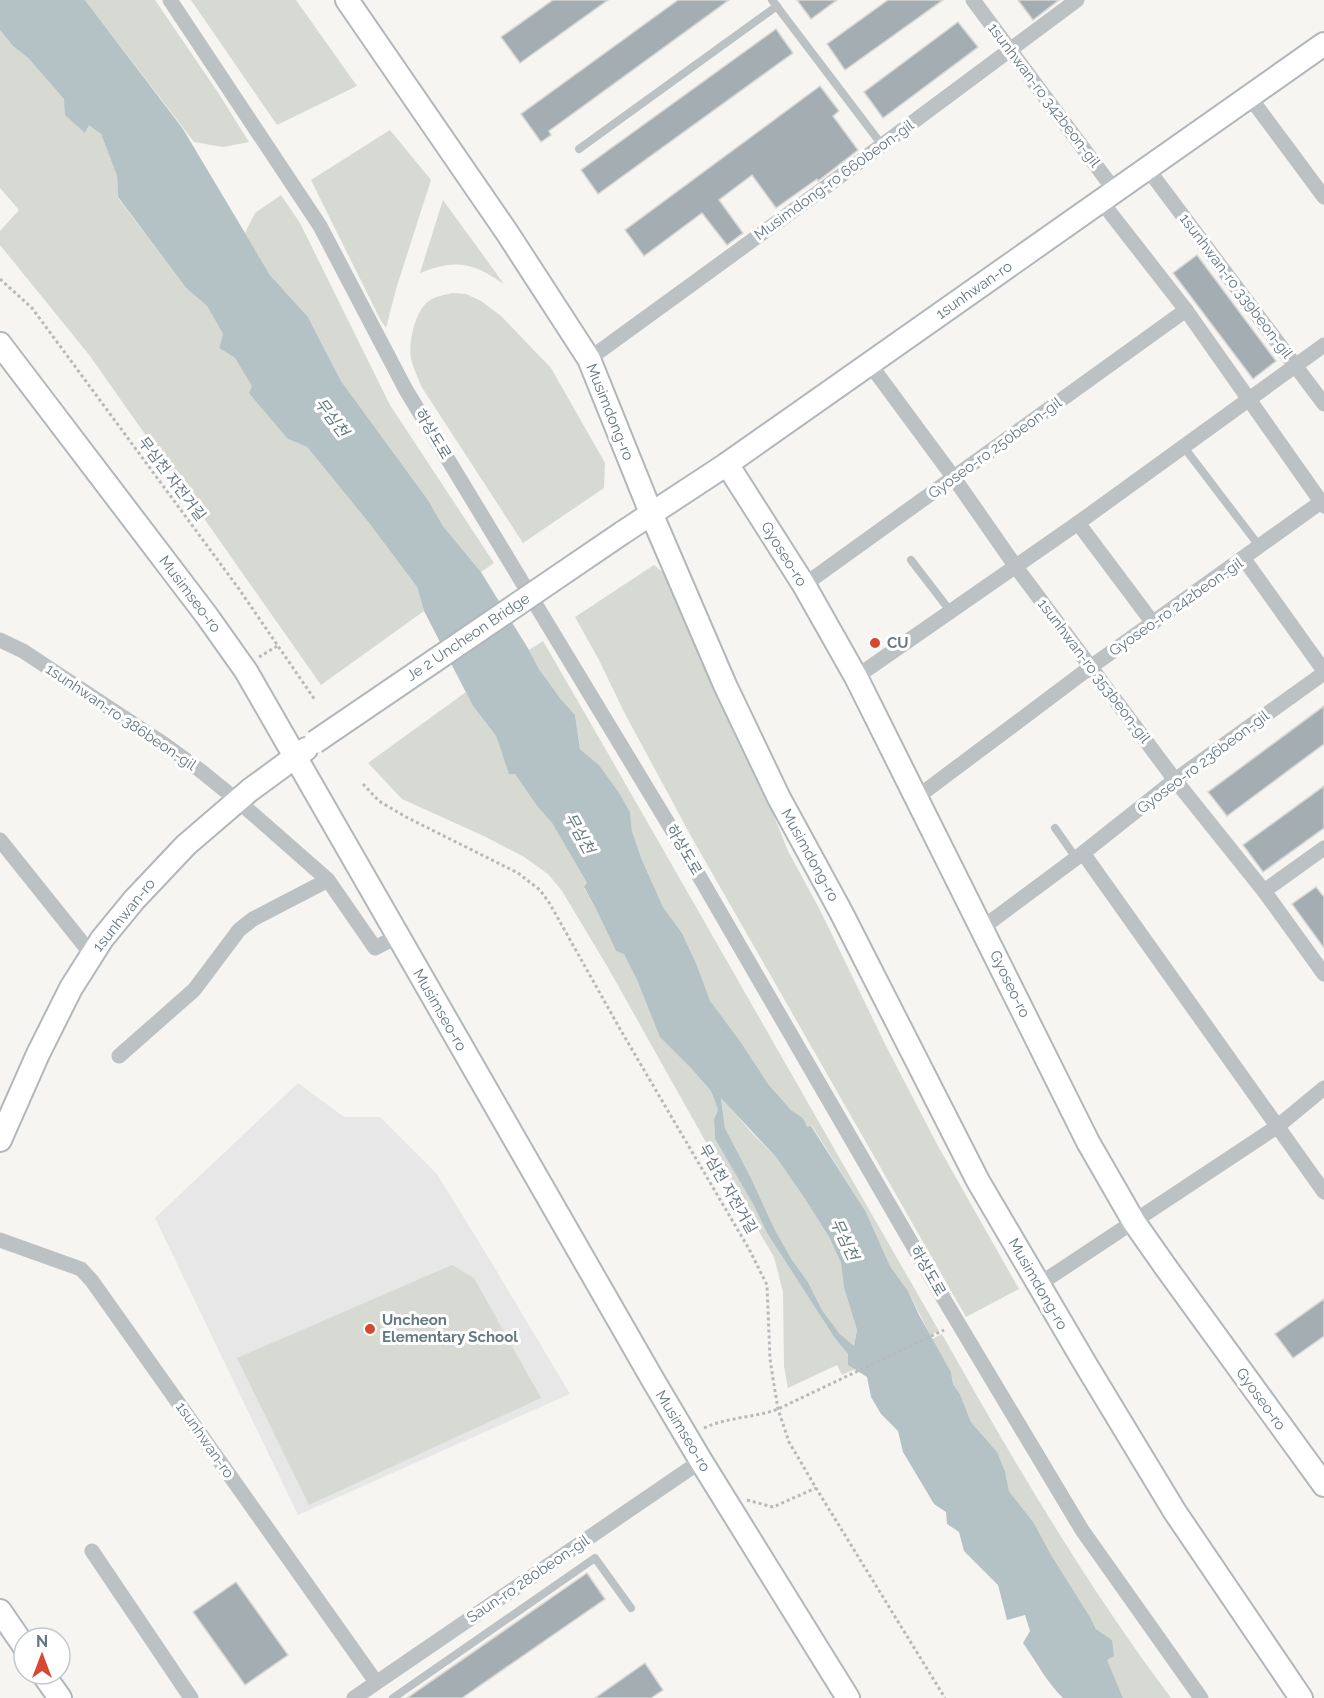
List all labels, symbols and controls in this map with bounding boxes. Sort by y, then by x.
street label: 1sunhwan-ro 342beon-gil [984,19,1105,171]
street label: Musimdong-ro 660beon-gil [751,116,918,244]
street label: 1sunhwan-ro 339beon-gil [1176,210,1297,363]
street label: 1sunhwan-ro [932,257,1016,323]
street label: Musimdong-ro [582,361,638,463]
street label: Gyoseo-ro 250beon-gil [925,393,1066,502]
water label: 무심천 [311,394,354,442]
street label: 하상도로 [411,406,455,462]
street label: 무심천 자전거길 [135,433,209,525]
street label: Gyoseo-ro [757,518,811,590]
street label: Musimseo-ro [155,552,225,636]
street label: Gyoseo-ro 242beon-gil [1106,554,1247,660]
street label: Je 2 Uncheon Bridge [403,589,533,685]
street label: 1sunhwan-ro 353beon-gil [1034,595,1155,747]
place label: CU [887,634,909,652]
marker: CU [868,636,882,650]
street label: 1sunhwan-ro 386beon-gil [42,660,200,775]
street label: Gyoseo-ro 236beon-gil [1134,706,1273,817]
street label: Musimdong-ro [777,806,843,904]
water label: 무심천 [561,809,600,859]
street label: 하상도로 [662,822,706,878]
street label: 1sunhwan-ro [89,875,159,955]
street label: Gyoseo-ro [986,947,1034,1021]
street label: Musimseo-ro [409,966,471,1054]
street label: 무심천 자전거길 [695,1141,761,1237]
water label: 무심천 [827,1215,863,1265]
street label: Musimdong-ro [1004,1235,1072,1333]
street label: 하상도로 [906,1243,950,1299]
place label: Uncheon Elementary School [382,1311,518,1346]
marker: Uncheon Elementary School [363,1322,377,1336]
street label: Gyoseo-ro [1232,1364,1290,1434]
street label: Musimseo-ro [652,1387,714,1475]
street label: 1sunhwan-ro [172,1398,238,1482]
street label: Saun-ro 280beon-gil [463,1531,593,1627]
north arrow [12,1626,72,1686]
text: N [36,1632,48,1651]

